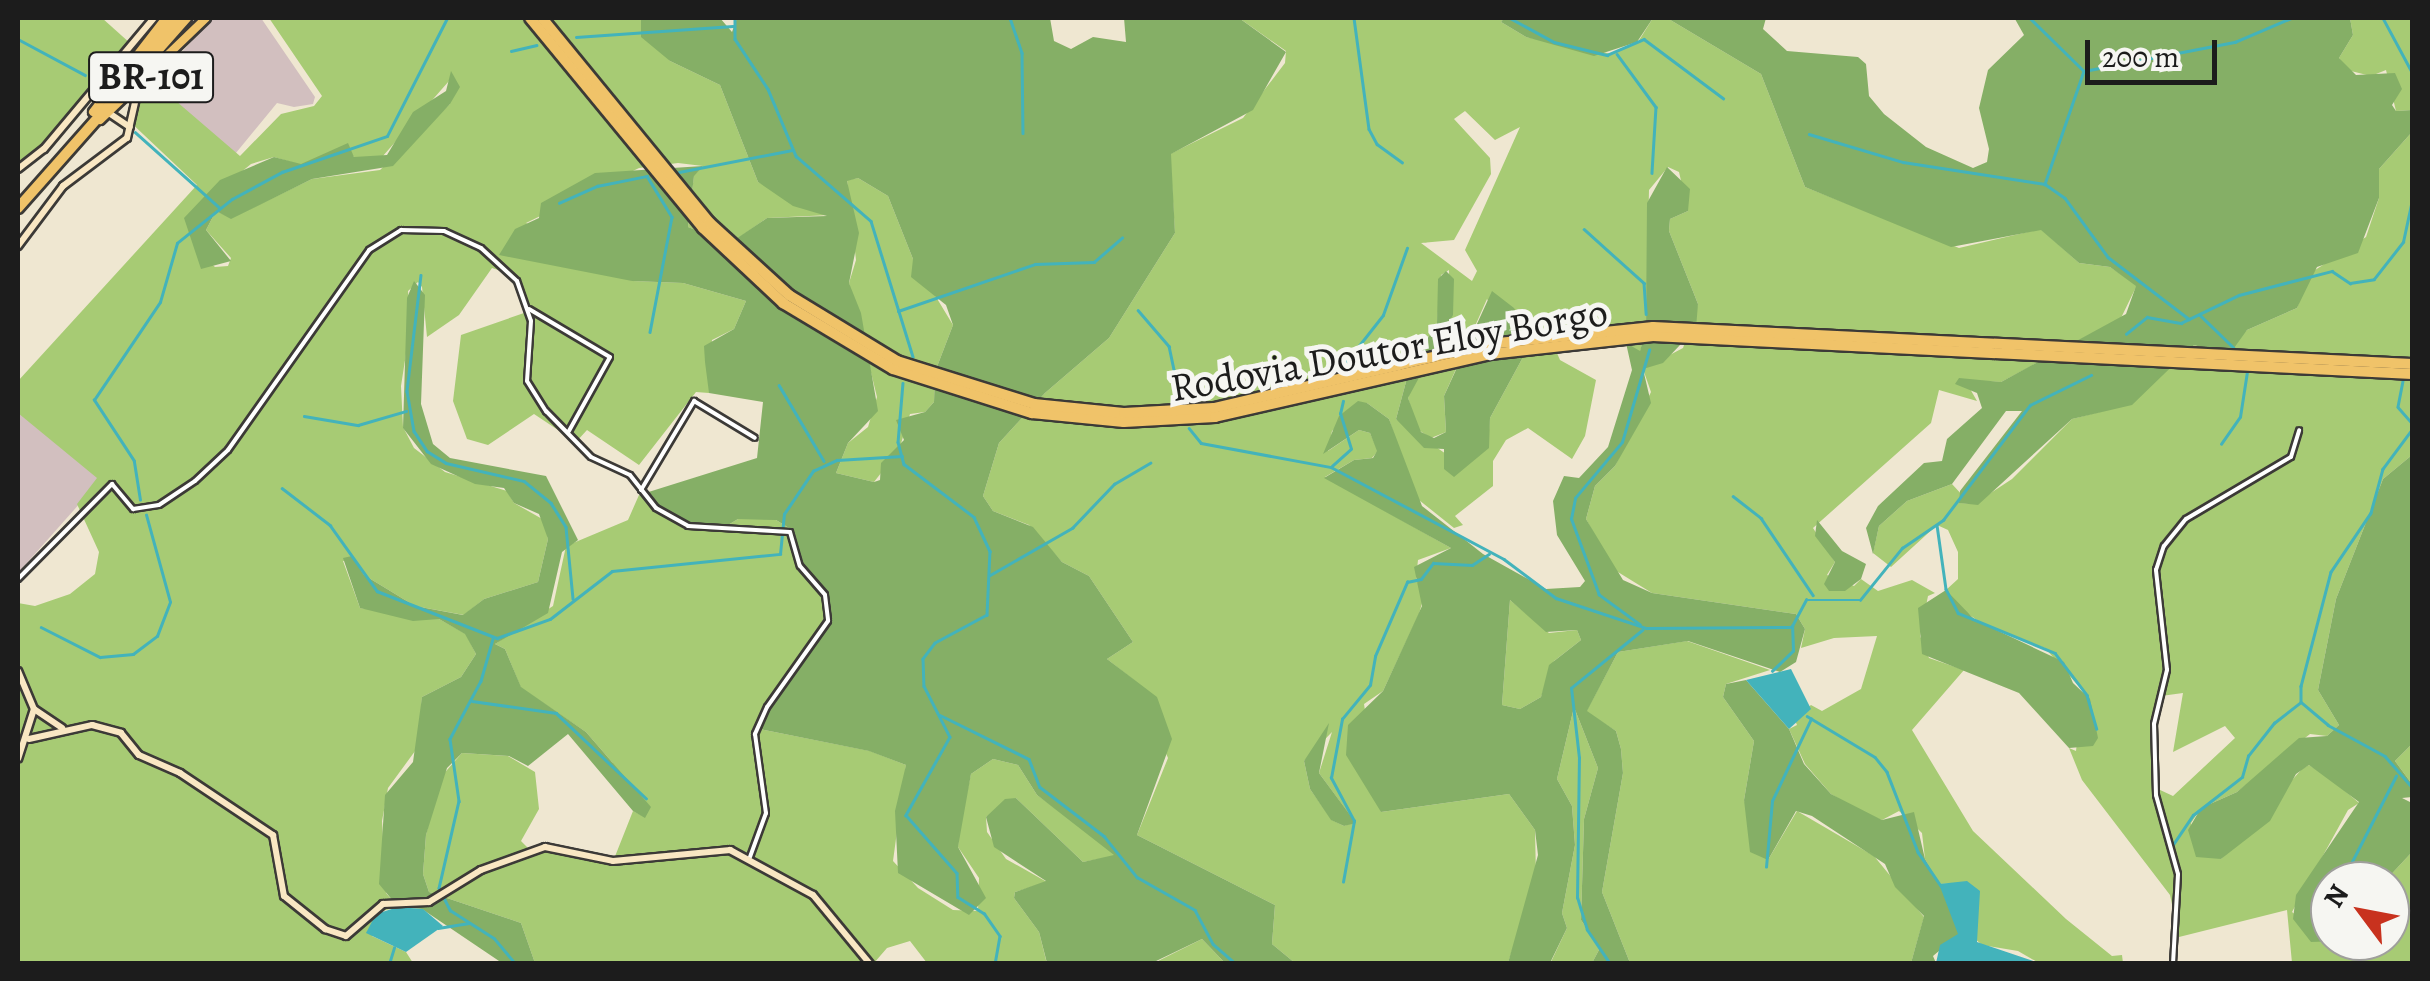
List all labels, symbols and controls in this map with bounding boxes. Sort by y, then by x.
scale bar [2090,20,2222,82]
text: 200 m [2102,37,2179,77]
road number: BR-101 [86,44,216,110]
street label: Rodovia Doutor Eloy Borgo [1167,288,1611,412]
north arrow [2310,861,2410,961]
text: N [2315,877,2358,915]

